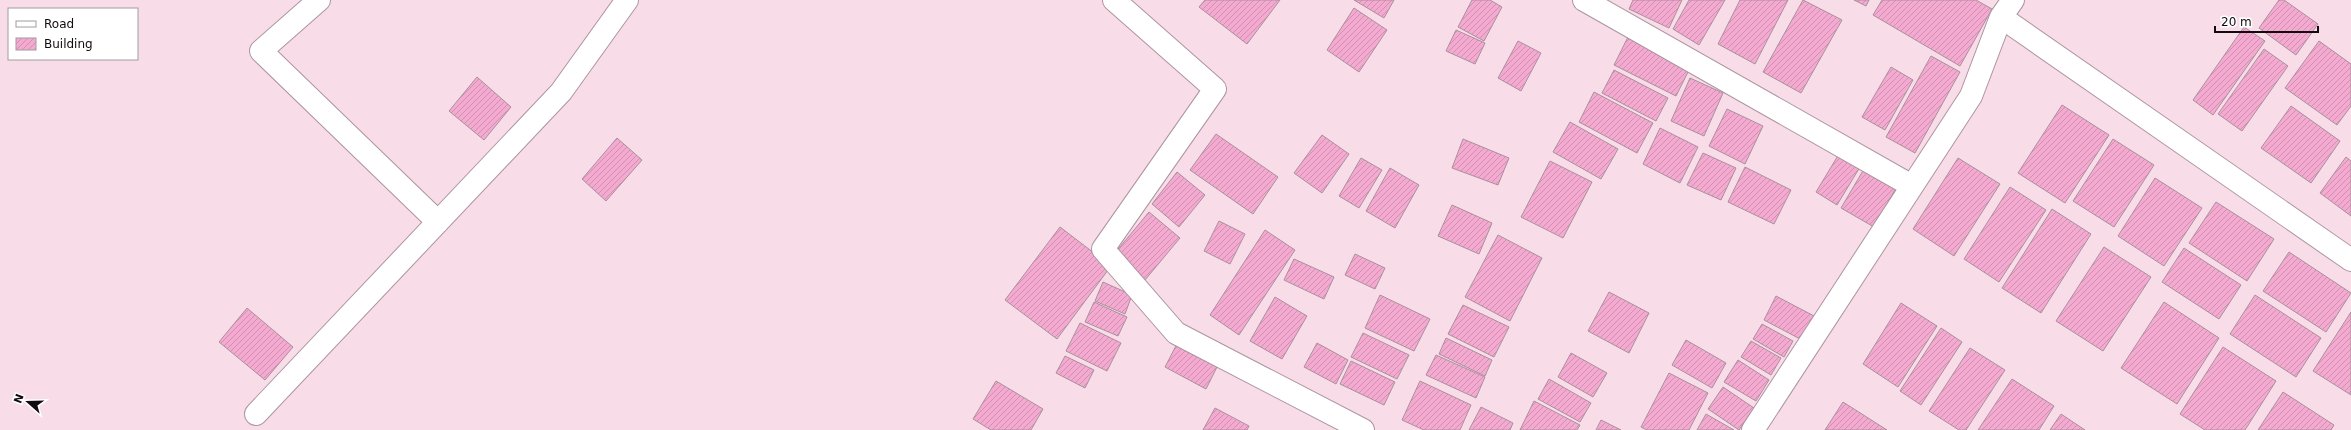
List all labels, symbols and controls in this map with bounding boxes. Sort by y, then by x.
legend [8,8,138,60]
scale bar [2215,8,2318,34]
text: 20 m [2221,15,2252,29]
text: Road [44,17,74,31]
text: Building [44,37,93,51]
north arrow [8,382,48,422]
text: N [11,392,27,405]

